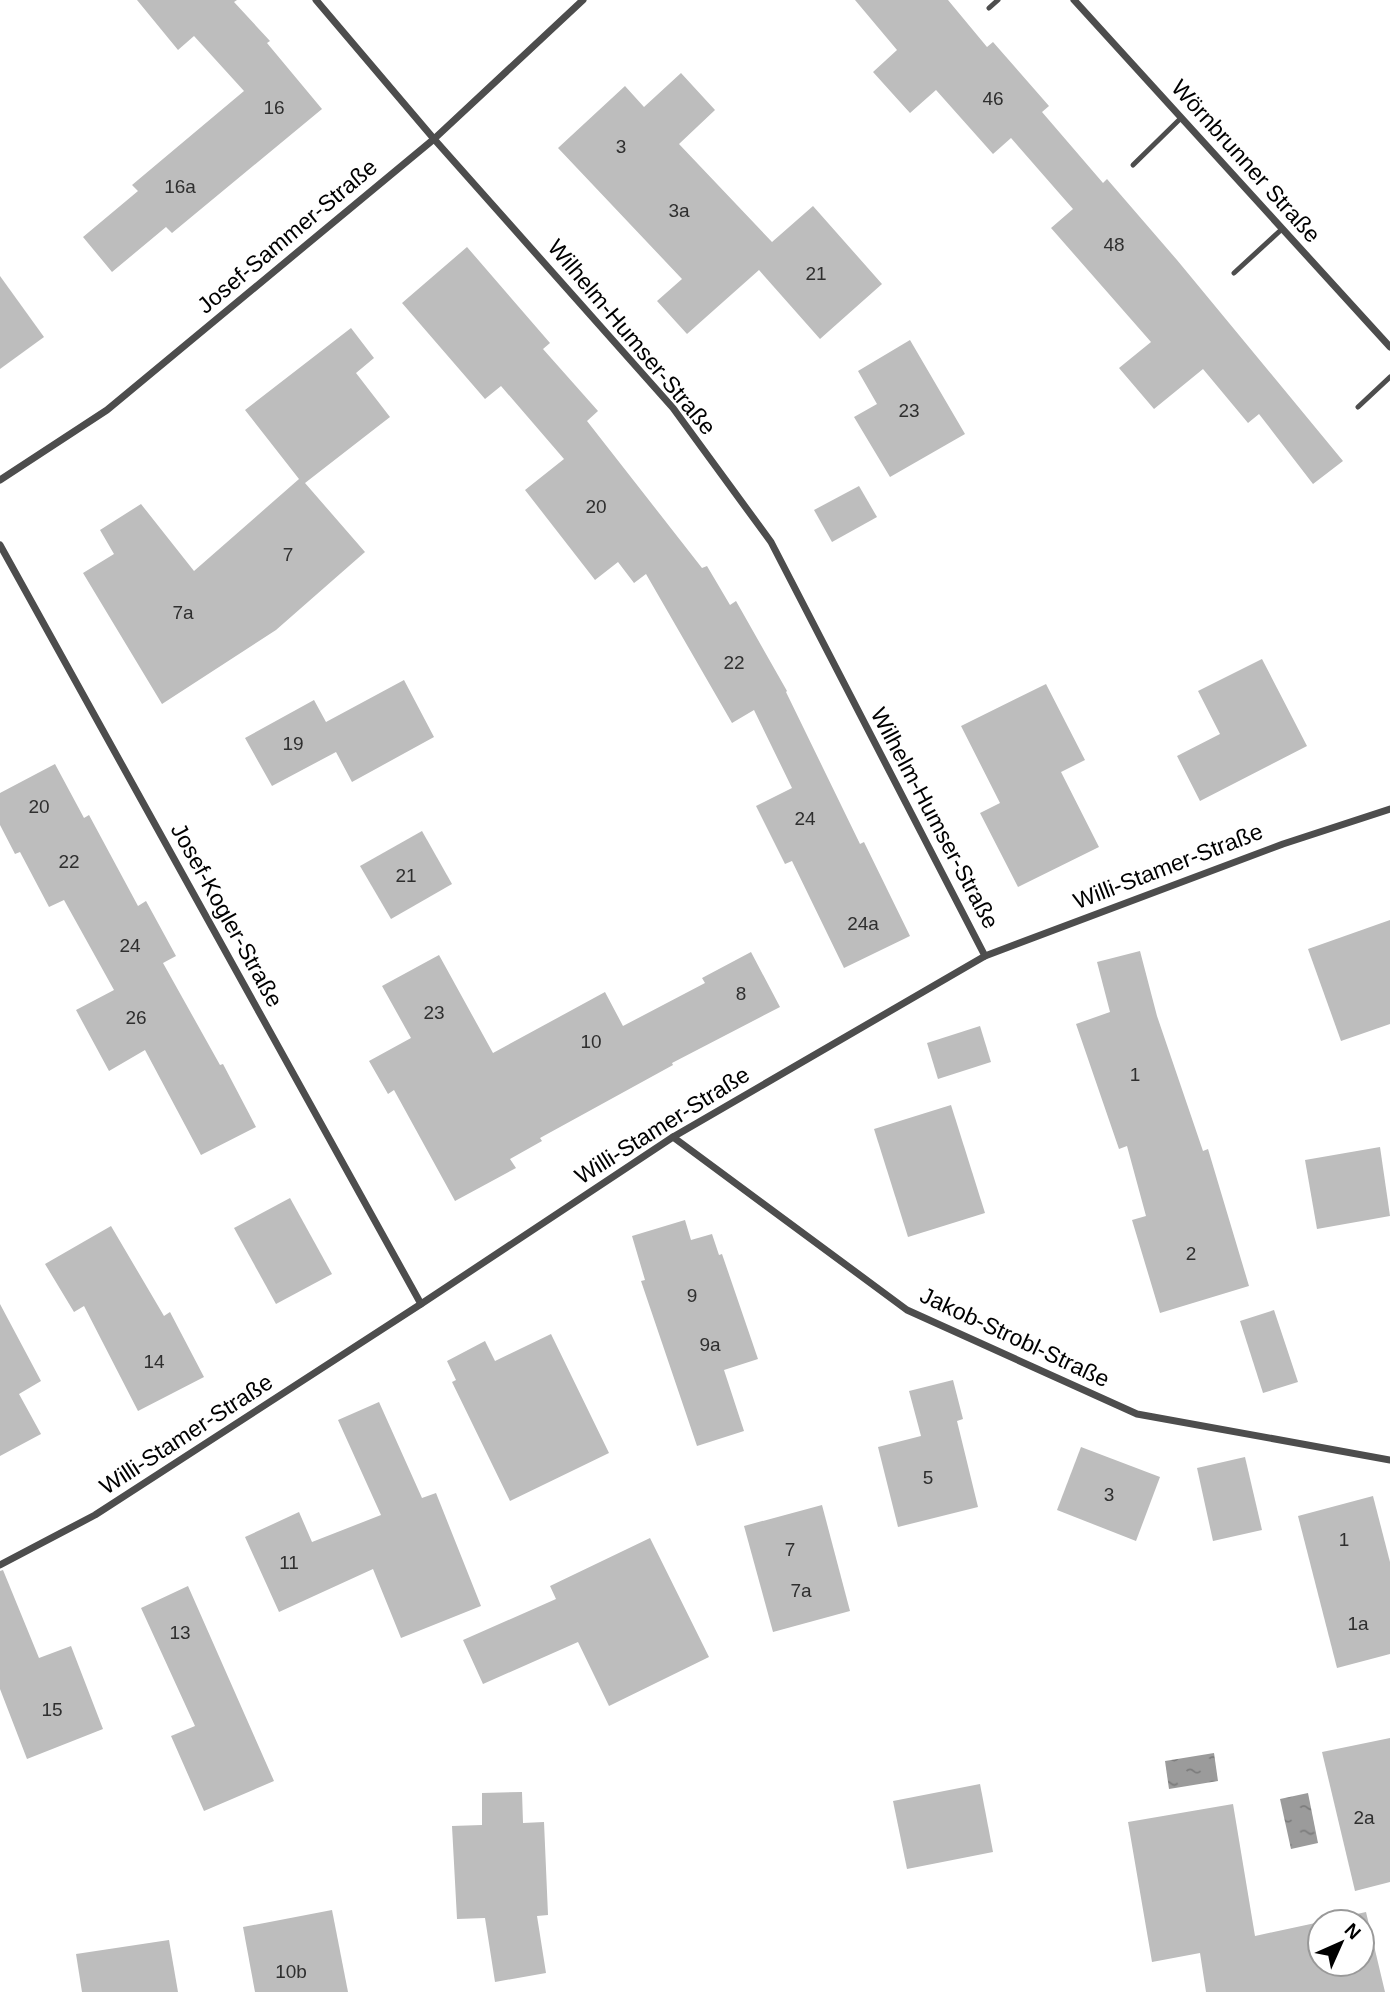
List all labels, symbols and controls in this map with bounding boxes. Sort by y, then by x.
street label: Wörnbrunner Straße [1166,74,1326,248]
house number: 46 [982,88,1004,109]
house number: 16 [263,97,285,118]
house number: 3 [616,136,626,157]
street label: Josef-Sammer-Straße [192,153,382,319]
house number: 16a [164,176,196,197]
house number: 3a [668,200,690,221]
street label: Wilhelm-Humser-Straße [543,234,721,440]
house number: 48 [1103,234,1125,255]
house number: 21 [805,263,827,284]
house number: 23 [898,400,920,421]
house number: 20 [585,496,607,517]
house number: 7 [283,544,293,565]
house number: 7a [172,602,194,623]
house number: 22 [723,652,745,673]
street label: Wilhelm-Humser-Straße [866,703,1004,933]
house number: 19 [282,733,304,754]
house number: 20 [28,796,50,817]
house number: 24 [794,808,816,829]
street label: Willi-Stamer-Straße [1070,818,1266,914]
street label: Josef-Kogler-Straße [166,819,288,1011]
house number: 22 [58,851,80,872]
house number: 21 [395,865,417,886]
house number: 24a [847,913,879,934]
house number: 24 [119,935,141,956]
house number: 8 [736,983,746,1004]
house number: 23 [423,1002,445,1023]
house number: 26 [125,1007,147,1028]
house number: 10 [580,1031,602,1052]
street label: Willi-Stamer-Straße [570,1061,754,1189]
house number: 1 [1130,1064,1140,1085]
house number: 2 [1186,1243,1196,1264]
street label: Jakob-Strobl-Straße [916,1282,1114,1392]
house number: 9 [687,1285,697,1306]
house number: 9a [699,1334,721,1355]
house number: 14 [143,1351,165,1372]
street label: Willi-Stamer-Straße [95,1368,277,1500]
house number: 5 [923,1467,933,1488]
house number: 3 [1104,1484,1114,1505]
house number: 1 [1339,1529,1349,1550]
house number: 7 [785,1539,795,1560]
house number: 11 [279,1552,299,1573]
house number: 7a [790,1580,812,1601]
house number: 1a [1347,1613,1369,1634]
house number: 13 [169,1622,191,1643]
house number: 15 [41,1699,63,1720]
house number: 2a [1353,1807,1375,1828]
north arrow [1306,1908,1376,1978]
text: N [1340,1919,1365,1944]
house number: 10b [275,1961,307,1982]

